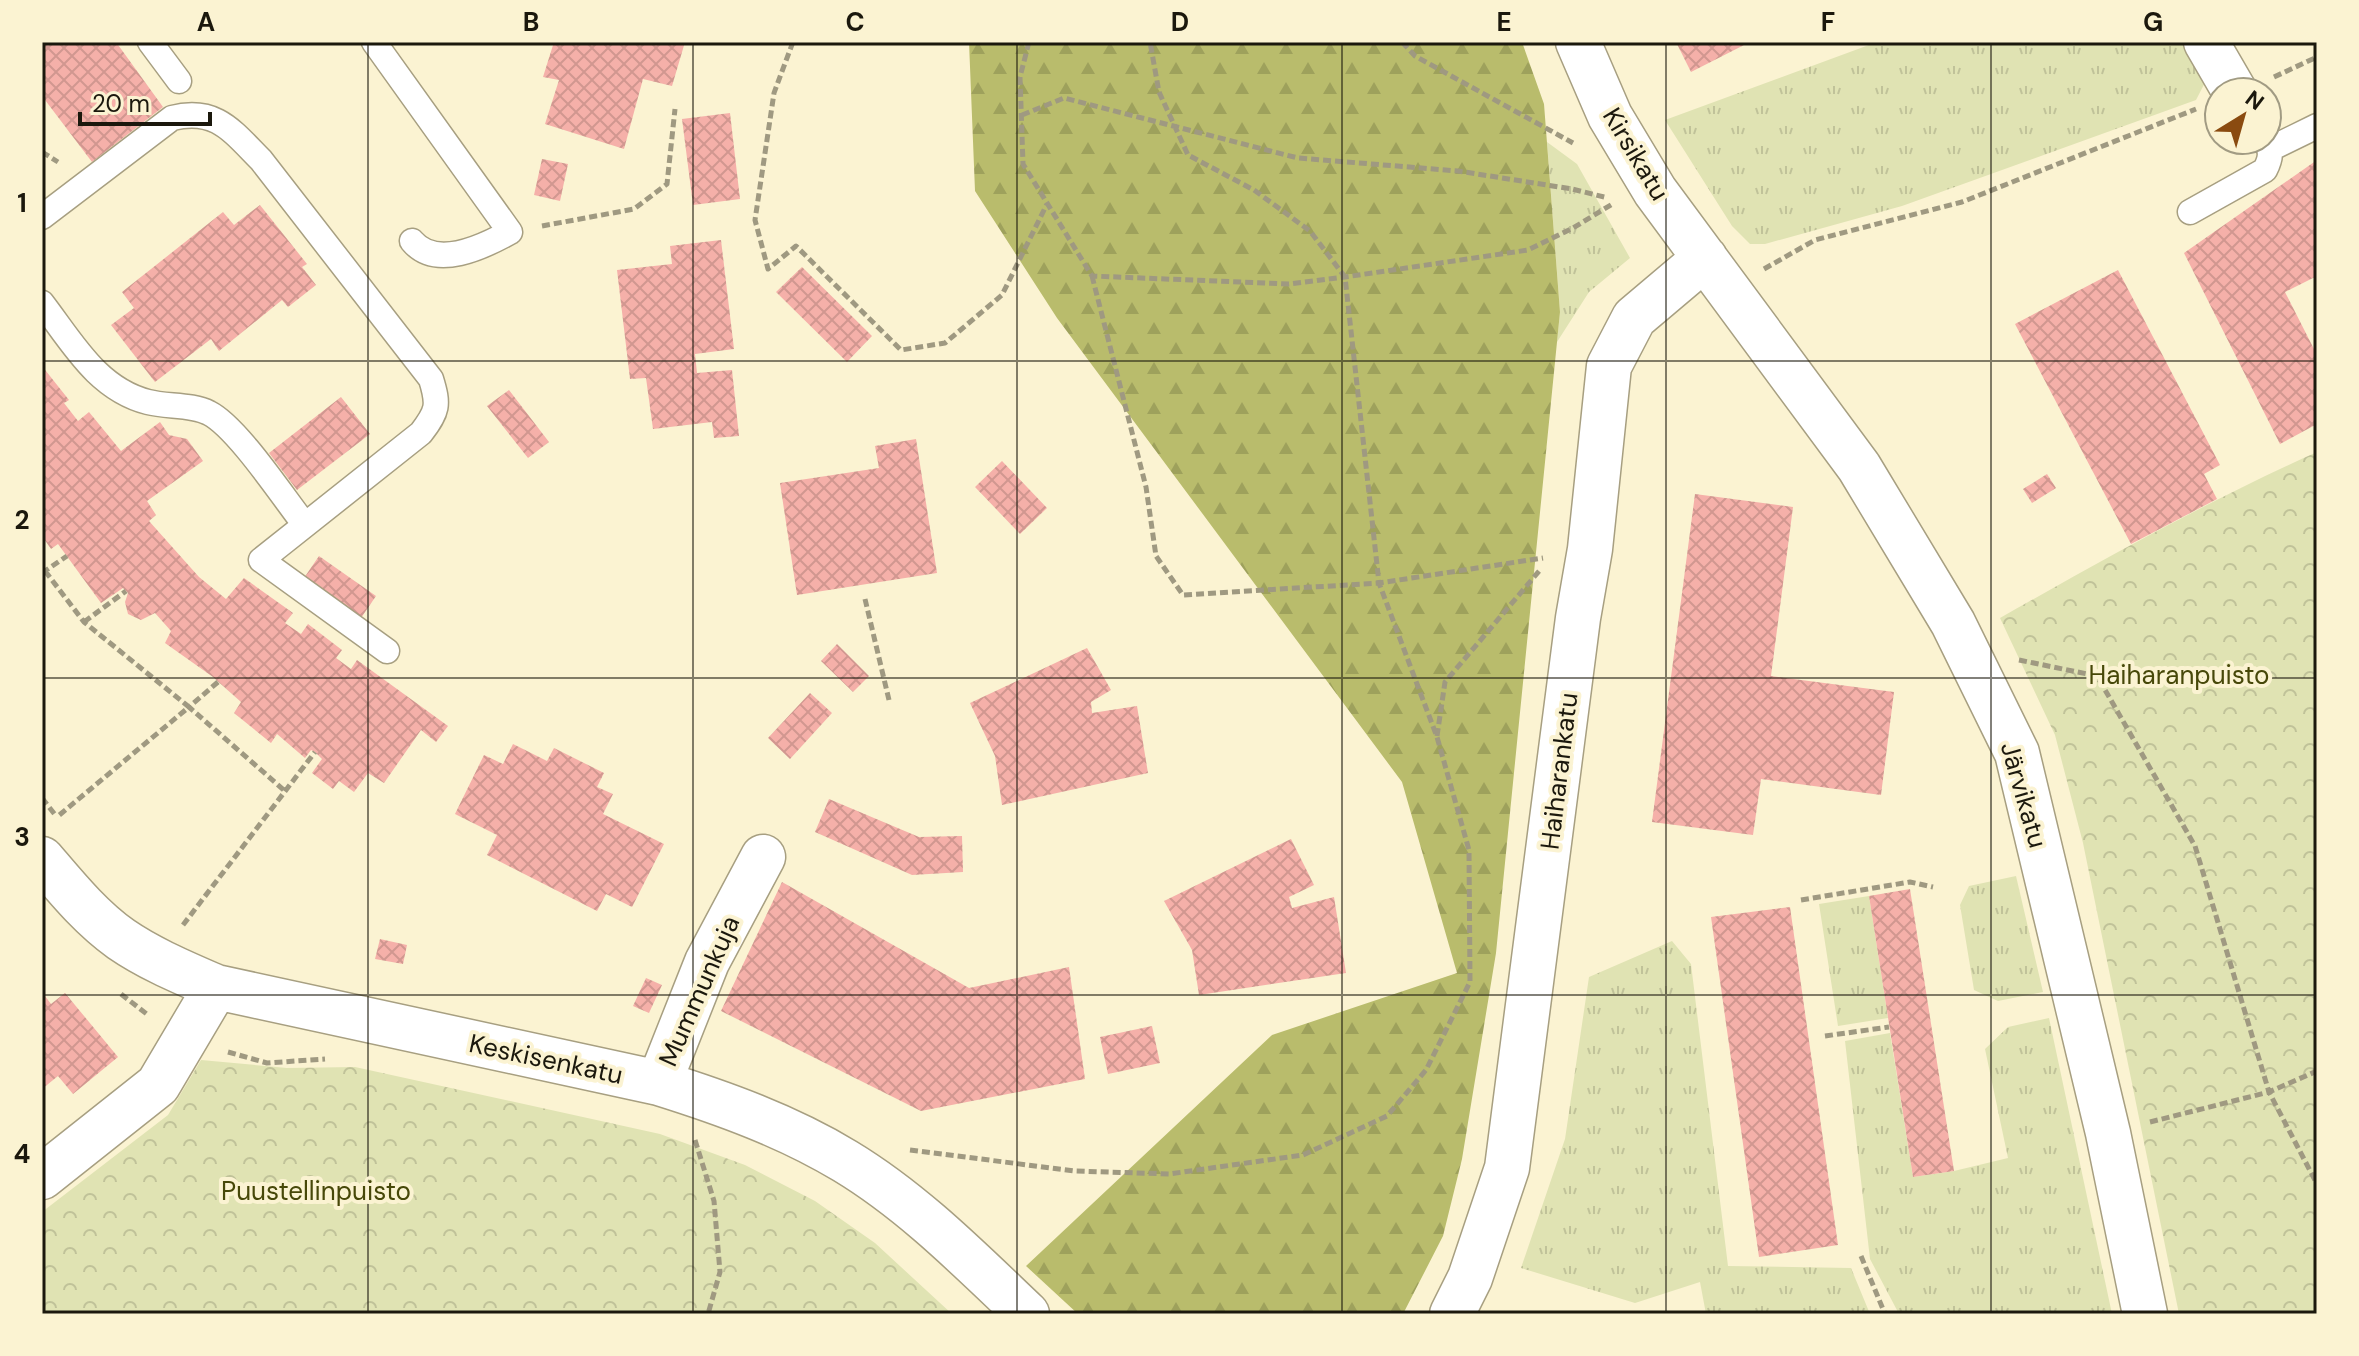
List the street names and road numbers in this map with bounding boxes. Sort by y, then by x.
street label: Kirsikatu [1595,101,1677,207]
street label: Haiharankatu [1533,691,1585,851]
street label: Järvikatu [1993,738,2055,852]
street label: Mummunkuja [651,910,747,1072]
street label: Keskisenkatu [466,1026,626,1092]

